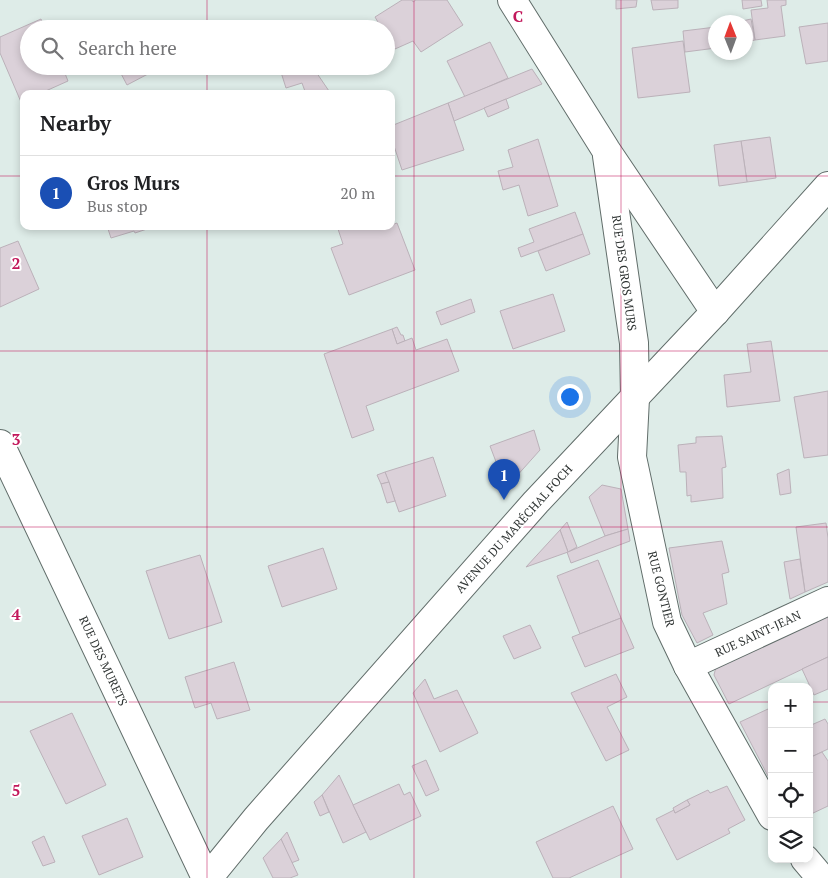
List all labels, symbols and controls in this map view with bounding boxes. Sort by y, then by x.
text: C [513,5,523,27]
north arrow [708,15,753,60]
search box [20,20,395,75]
icon: search [38,34,66,62]
text: Search here [78,35,177,60]
text: Nearby [40,109,111,137]
text: Gros Murs [87,170,180,195]
text: 1 [51,182,61,204]
text: 20 m [340,182,375,204]
text: Bus stop [87,195,148,217]
street label: RUE DES GROS MURS [609,214,640,332]
text: 2 [11,252,21,274]
your location [557,384,583,410]
text: 3 [11,428,21,450]
pin: 1 [488,459,520,500]
street label: AVENUE DU MARÉCHAL FOCH [452,461,575,596]
street label: RUE GONTIER [645,549,678,629]
text: 4 [11,603,21,625]
street label: RUE SAINT-JEAN [712,607,803,660]
street label: RUE DES MURETS [76,613,131,708]
map controls [768,683,813,863]
button: + [768,683,813,728]
button: − [768,728,813,773]
button: locate [768,773,813,818]
text: 5 [11,779,21,801]
button: layers [768,818,813,863]

